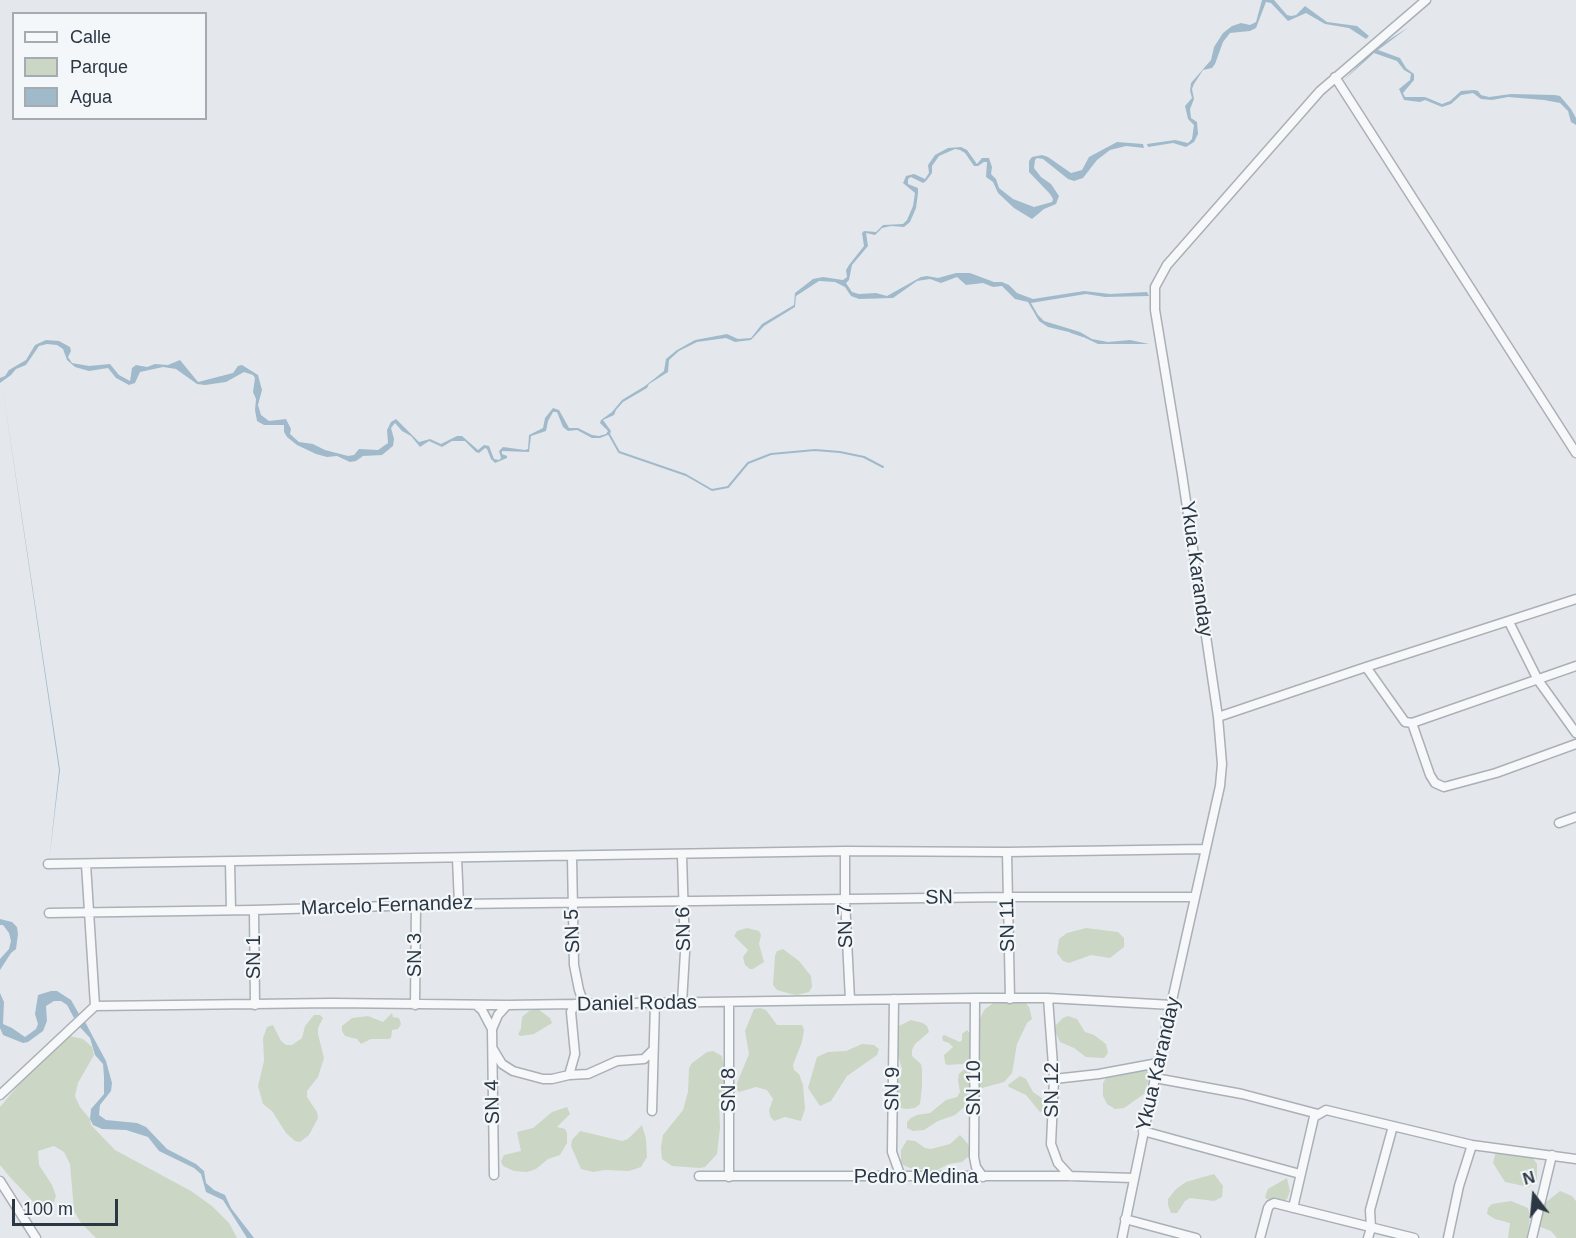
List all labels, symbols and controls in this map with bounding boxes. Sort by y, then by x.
legend [12,12,207,120]
text: Calle [70,27,111,47]
text: Parque [70,57,128,77]
text: Agua [70,87,112,107]
street label: Ykua Karanday [1175,500,1217,638]
street label: SN [925,886,953,910]
street label: Marcelo Fernandez [300,891,474,921]
street label: SN 11 [996,898,1020,952]
street label: SN 7 [833,903,859,949]
street label: SN 6 [672,907,696,951]
street label: SN 5 [560,908,586,954]
street label: SN 3 [403,933,427,977]
street label: SN 1 [242,935,266,979]
street label: Daniel Rodas [577,991,697,1017]
street label: Ykua Karanday [1132,995,1186,1133]
street label: SN 10 [962,1060,986,1116]
street label: SN 12 [1040,1062,1064,1118]
street label: SN 9 [881,1067,905,1111]
street label: SN 8 [717,1068,741,1112]
street label: SN 4 [481,1080,505,1124]
street label: Pedro Medina [854,1165,978,1189]
north arrow [1504,1166,1564,1226]
text: N [1521,1168,1537,1188]
scale bar [15,1187,122,1225]
text: 100 m [23,1199,73,1219]

